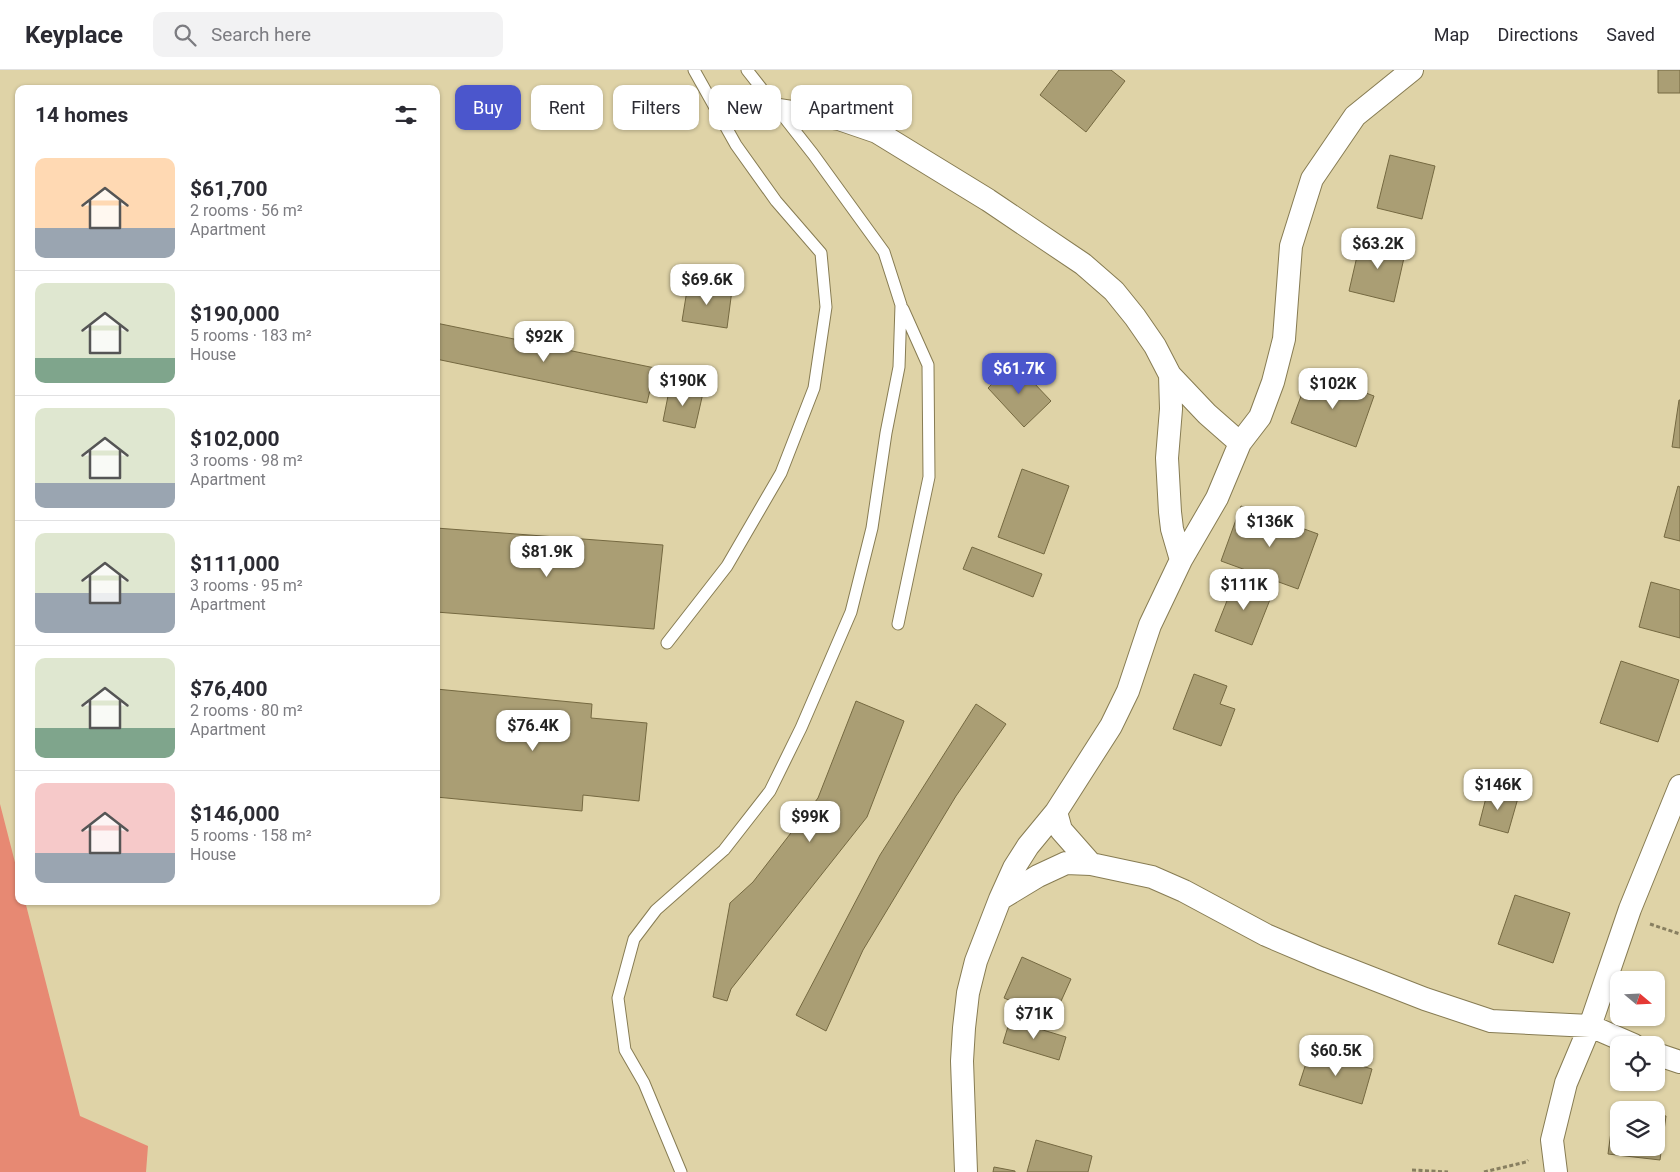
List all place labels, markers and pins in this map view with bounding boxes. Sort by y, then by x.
pin: $63.2K [1337,228,1419,270]
pin: $69.6K [666,264,748,306]
pin: $92K [514,320,574,363]
pin: $61.7K [978,352,1060,395]
pin: $190K [648,364,718,407]
pin: $102K [1298,368,1368,410]
pin: $136K [1235,506,1305,548]
pin: $81.9K [506,536,588,578]
pin: $111K [1209,568,1279,611]
pin: $76.4K [492,710,574,752]
pin: $146K [1463,768,1533,811]
pin: $99K [780,800,840,843]
pin: $71K [1004,998,1064,1040]
pin: $60.5K [1295,1034,1377,1077]

